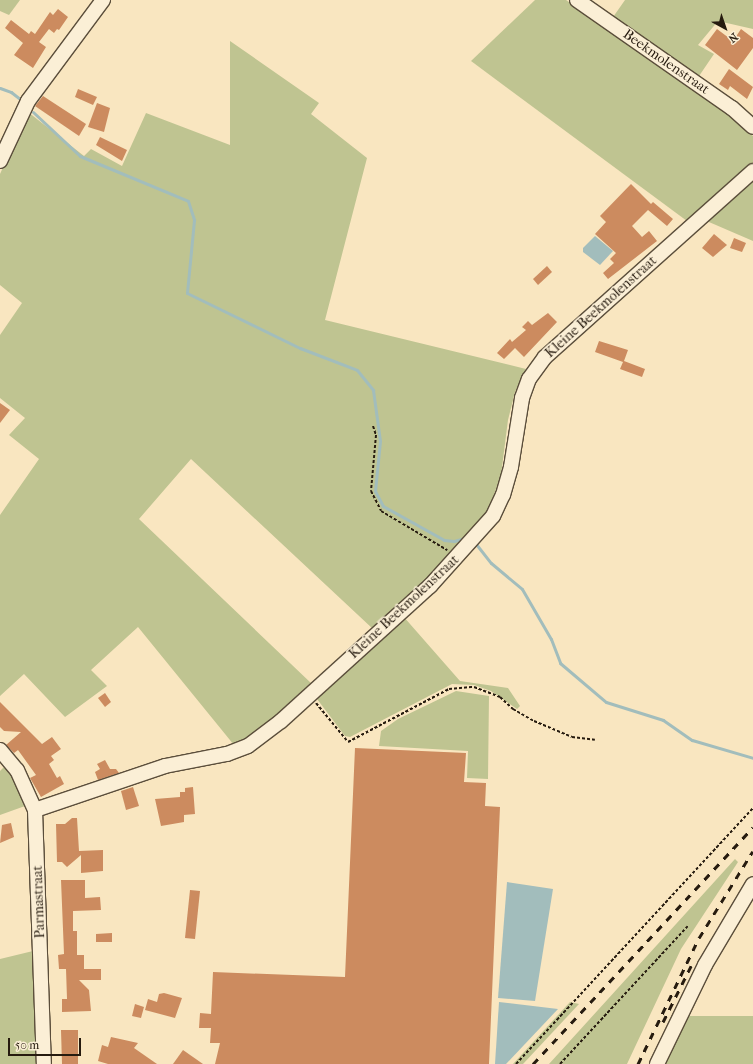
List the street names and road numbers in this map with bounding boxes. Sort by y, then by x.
street label: Beekmolenstraat [620,26,712,98]
street label: Kleine Beekmolenstraat [542,252,660,362]
street label: Kleine Beekmolenstraat [345,552,463,662]
street label: Parmastraat [29,865,49,939]

